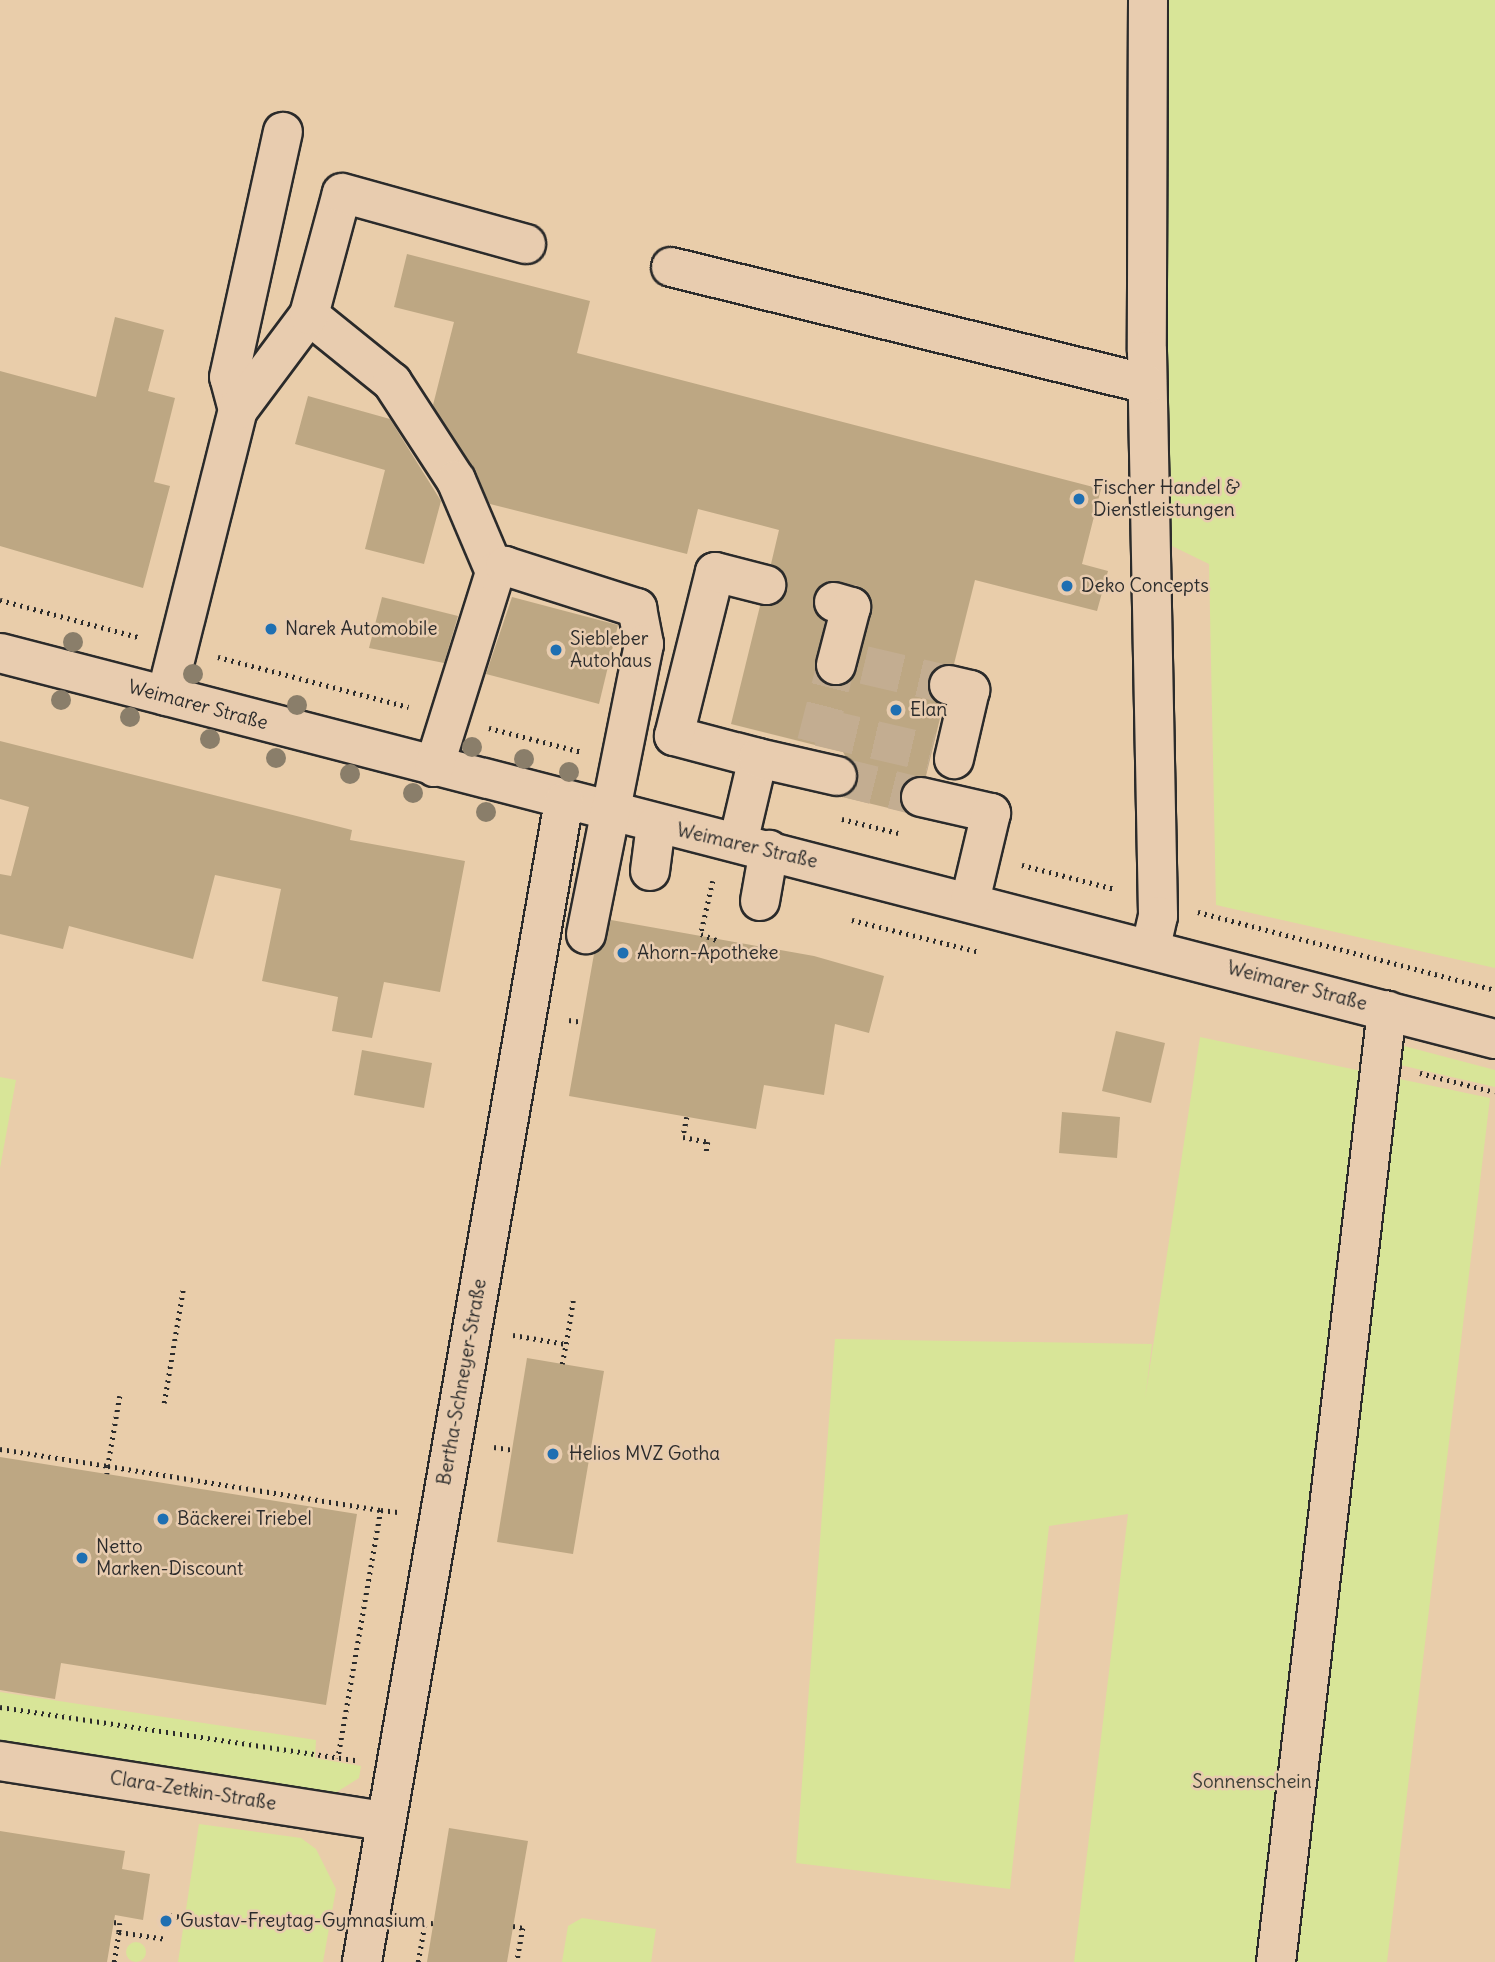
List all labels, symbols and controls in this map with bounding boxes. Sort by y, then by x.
place label: Fischer Handel & Dienstleistungen [1093,477,1240,521]
marker: Fischer Handel & Dienstleistungen [1071,491,1087,507]
place label: Deko Concepts [1081,575,1209,597]
marker: Deko Concepts [1059,578,1075,594]
place label: Narek Automobile [285,618,437,640]
marker: Narek Automobile [263,621,279,637]
place label: Siebleber Autohaus [570,628,652,672]
marker: Siebleber Autohaus [548,642,564,658]
street label: Weimarer Straße [126,675,270,735]
place label: Elan [910,699,947,721]
marker: Elan [888,702,904,718]
street label: Weimarer Straße [674,819,820,873]
place label: Ahorn-Apotheke [637,942,779,964]
marker: Ahorn-Apotheke [615,945,631,961]
street label: Weimarer Straße [1225,956,1369,1016]
street label: Bertha-Schneyer-Straße [433,1277,491,1487]
place label: Helios MVZ Gotha [569,1443,720,1465]
marker: Helios MVZ Gotha [543,1444,563,1464]
place label: Bäckerei Triebel [177,1508,312,1530]
marker: Bäckerei Triebel [155,1511,171,1527]
place label: Netto Marken-Discount [96,1536,243,1580]
marker: Netto Marken-Discount [74,1550,90,1566]
street label: Clara-Zetkin-Straße [108,1767,278,1815]
park label: Sonnenschein [1192,1771,1312,1793]
place label: Gustav-Freytag-Gymnasium [180,1910,425,1932]
marker: Gustav-Freytag-Gymnasium [158,1913,174,1929]

